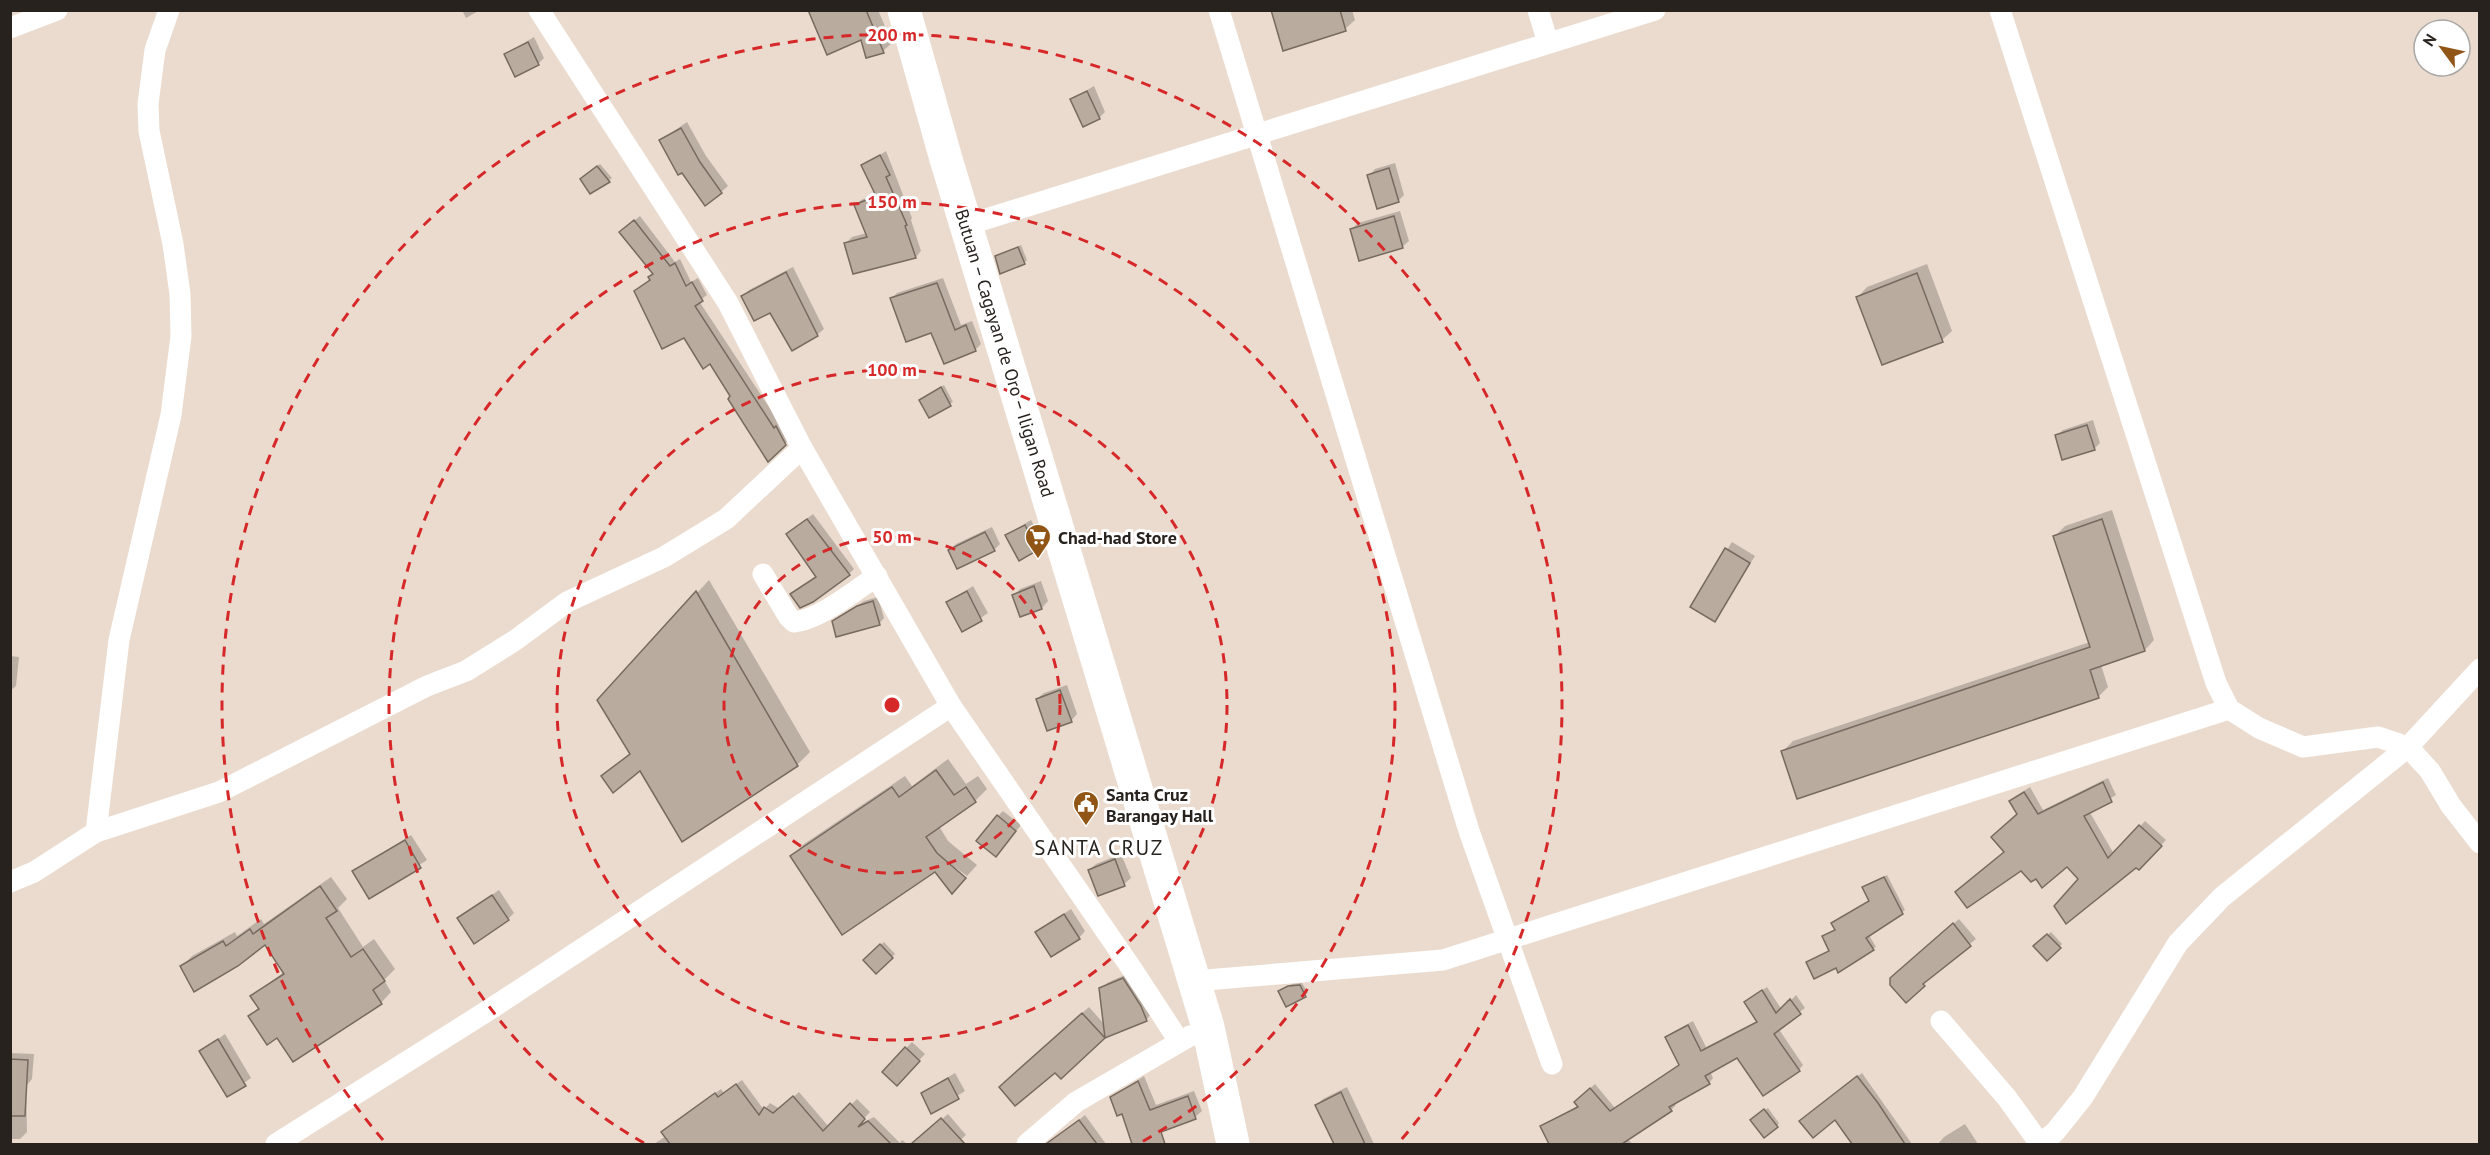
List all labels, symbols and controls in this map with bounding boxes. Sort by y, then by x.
north arrow [2412,18,2472,78]
text: 200 m [867,23,917,46]
text: N [2418,30,2441,50]
text: 150 m [867,190,917,213]
street label: Butuan – Cagayan de Oro – Iligan Road [950,206,1060,500]
text: 100 m [867,358,917,381]
supermarket icon: Chad-had Store [1023,522,1053,560]
text: 50 m [872,525,912,548]
place label: Chad-had Store [1058,526,1177,549]
centre of rings [882,695,902,715]
place label: Santa Cruz Barangay Hall [1106,783,1214,827]
public building icon: Santa Cruz Barangay Hall [1071,789,1101,827]
district label: SANTA CRUZ [1034,834,1164,861]

